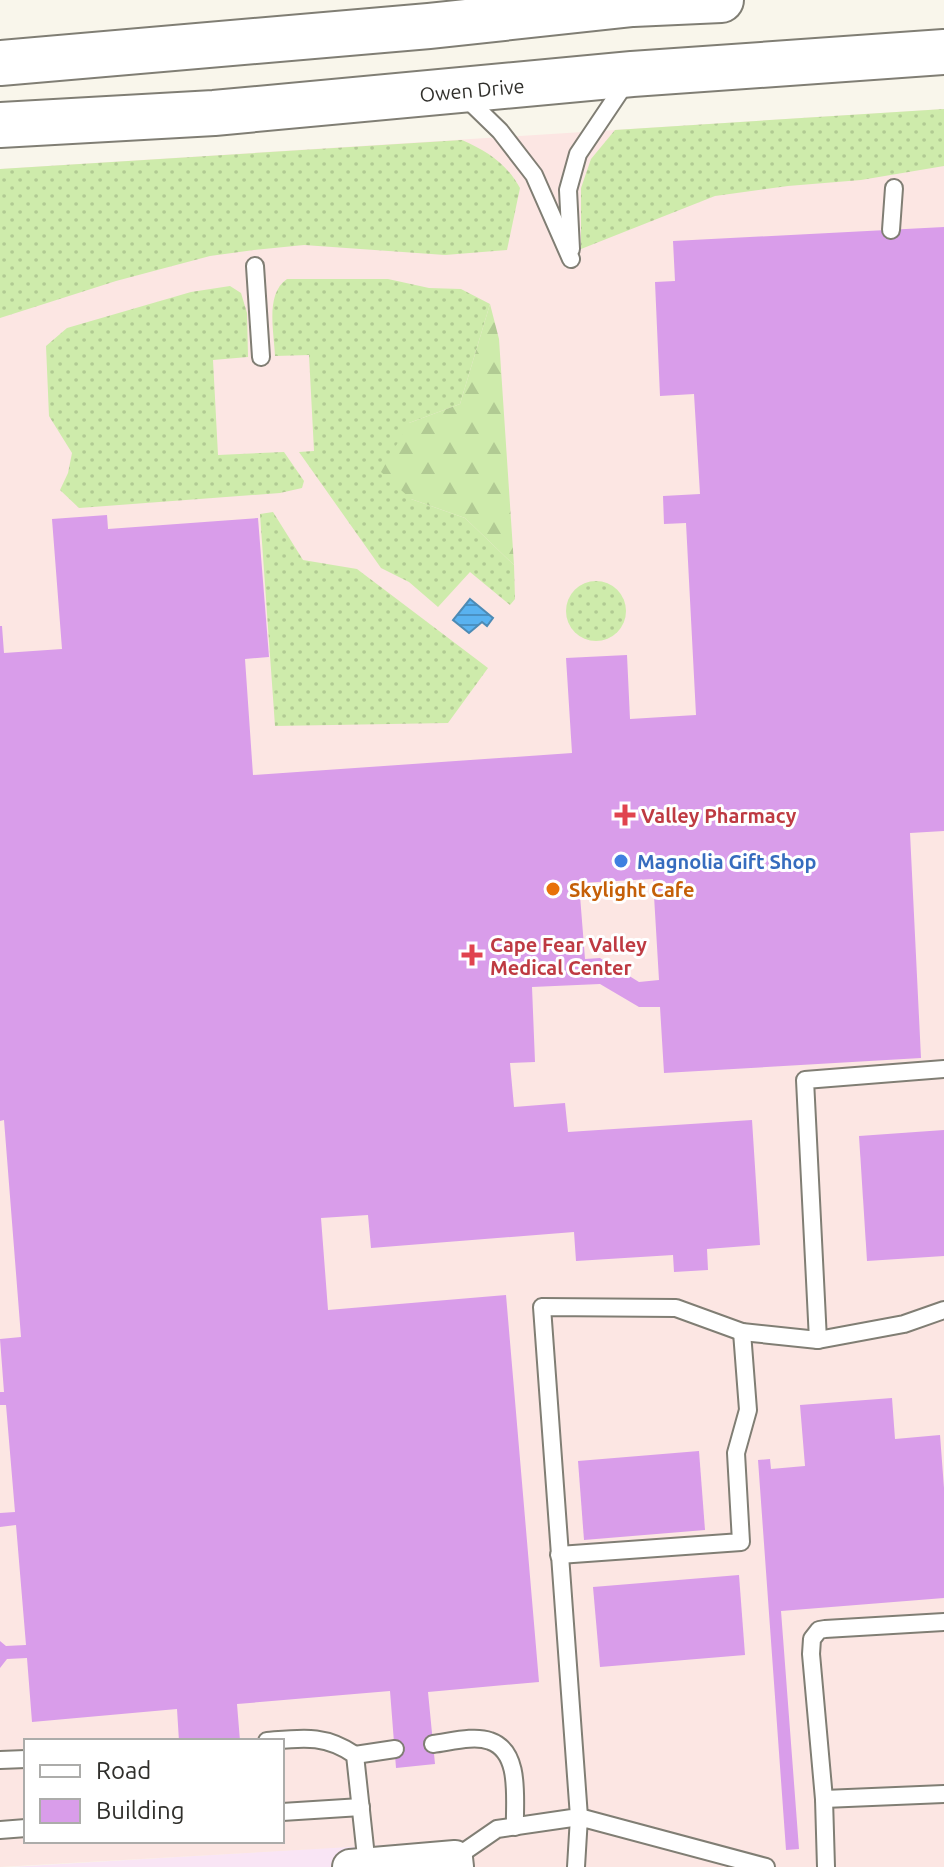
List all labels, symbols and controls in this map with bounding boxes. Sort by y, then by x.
street label: Owen Drive [419,74,525,106]
place label: Valley Pharmacy [641,804,797,827]
marker: Valley Pharmacy [616,806,634,824]
place label: Magnolia Gift Shop [637,850,816,873]
marker: Magnolia Gift Shop [612,852,630,870]
place label: Skylight Cafe [569,878,694,901]
marker: Skylight Cafe [544,880,562,898]
place label: Cape Fear Valley Medical Center [490,933,647,979]
marker: Cape Fear Valley Medical Center [461,944,483,966]
legend [24,1739,284,1843]
text: Road [96,1757,151,1784]
text: Building [96,1797,184,1824]

